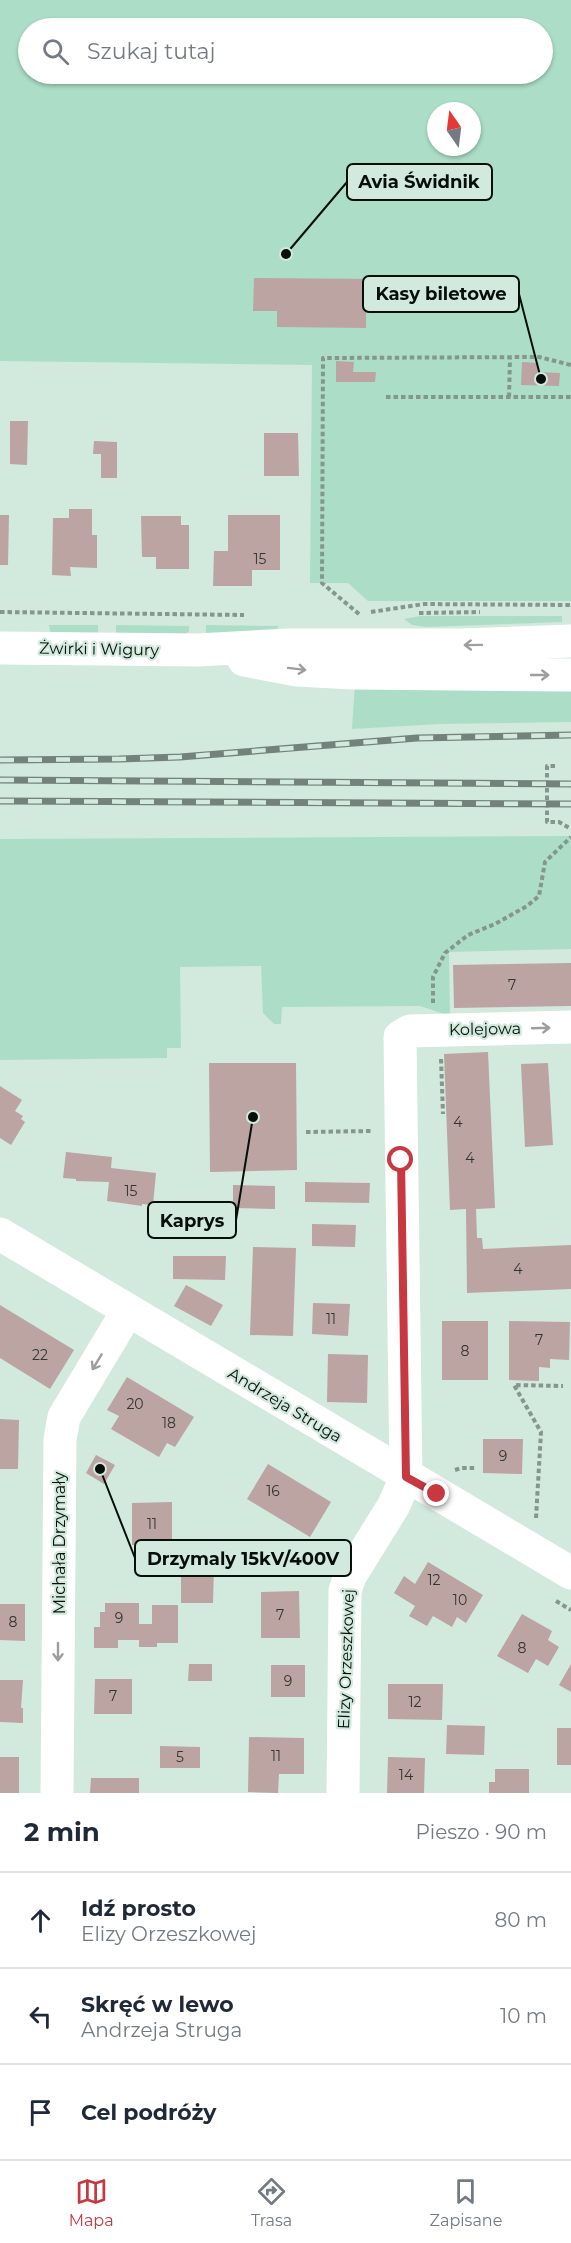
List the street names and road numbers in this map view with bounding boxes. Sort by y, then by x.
street label: Żwirki i Wigury [39,638,159,660]
street label: Kolejowa [449,1019,521,1039]
street label: Andrzeja Struga [225,1364,345,1446]
street label: Michała Drzymały [50,1471,69,1614]
street label: Elizy Orzeszkowej [334,1589,358,1729]

